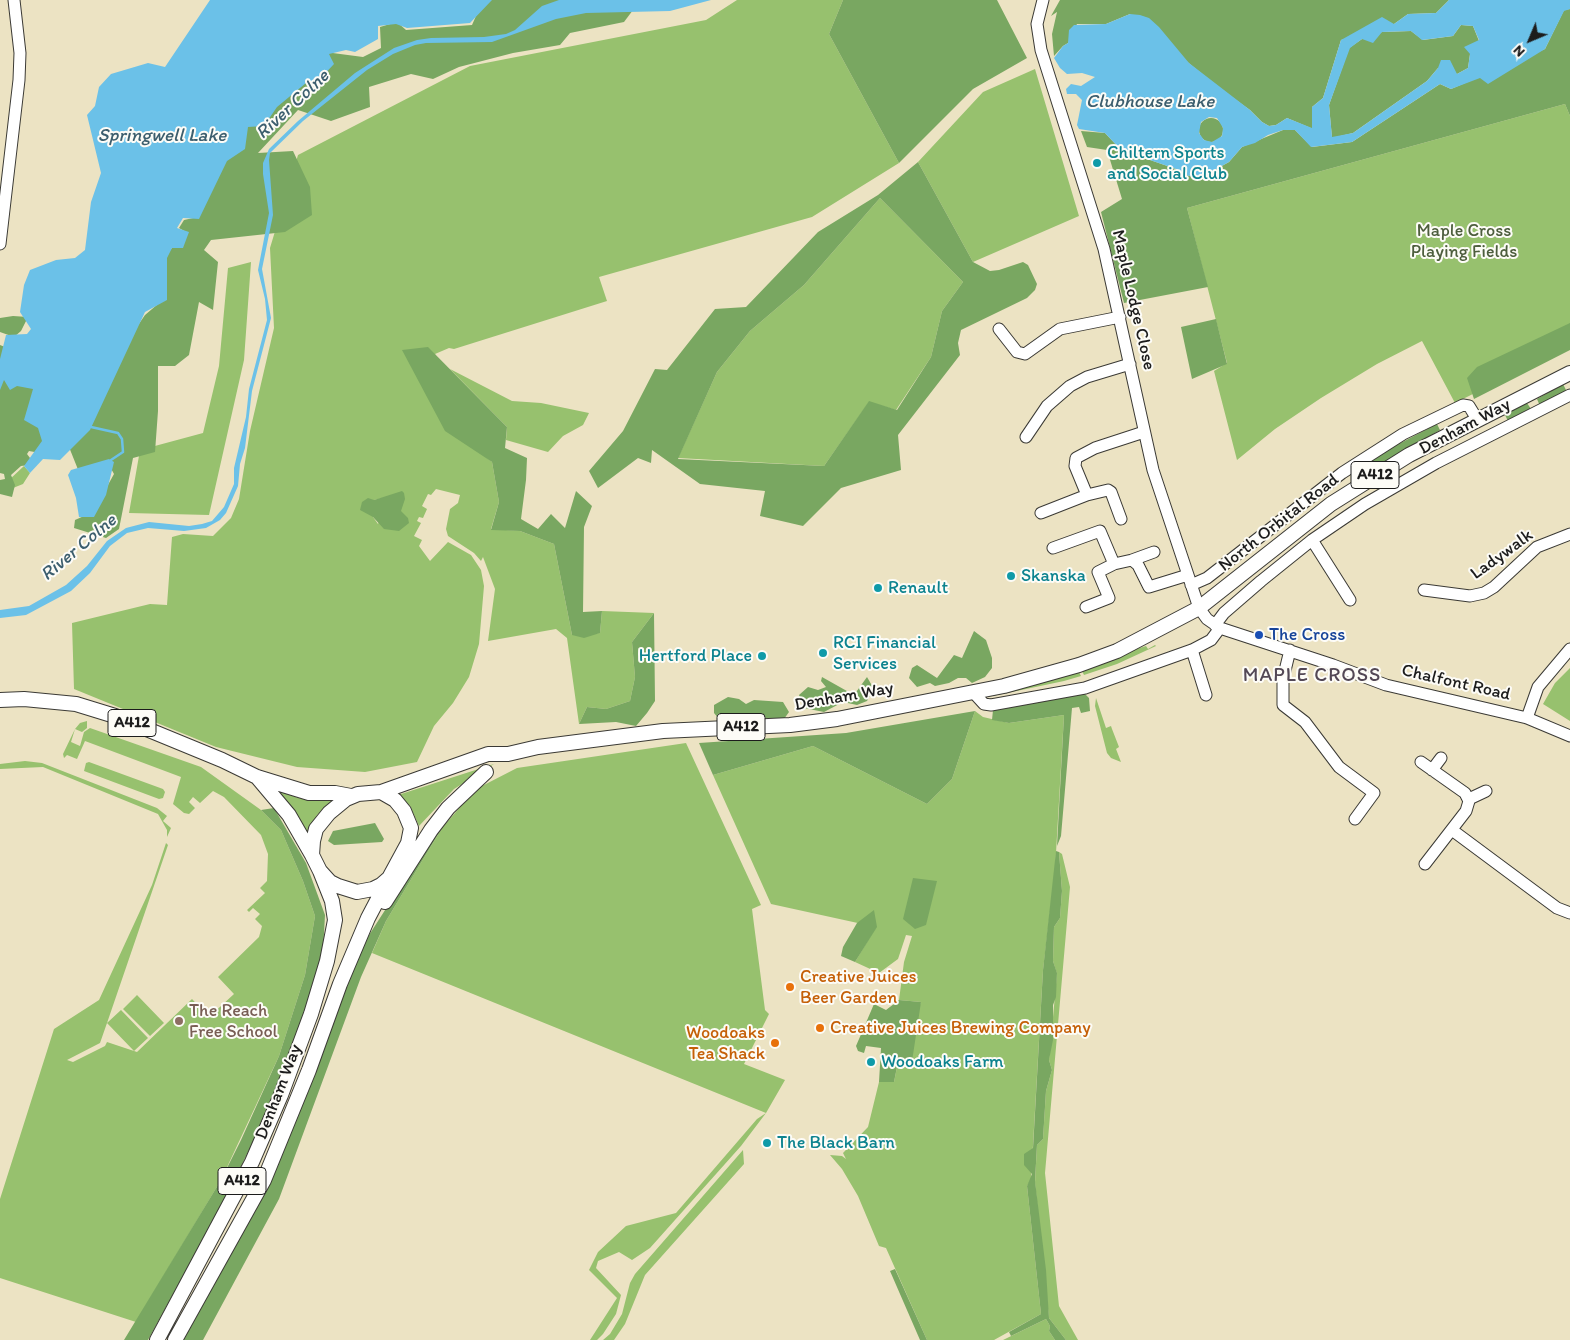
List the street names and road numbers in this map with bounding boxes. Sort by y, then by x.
street label: Maple Lodge Close [1106,228,1160,372]
street label: Denham Way [1416,394,1514,460]
road number: A412 [1351,462,1399,488]
street label: North Orbital Road [1215,469,1343,577]
street label: Ladywalk [1466,525,1538,585]
street label: Chalfont Road [1399,660,1513,706]
street label: Denham Way [793,678,895,716]
road number: A412 [108,710,156,736]
road number: A412 [717,714,765,740]
street label: Denham Way [251,1041,307,1143]
road number: A412 [218,1168,266,1194]

